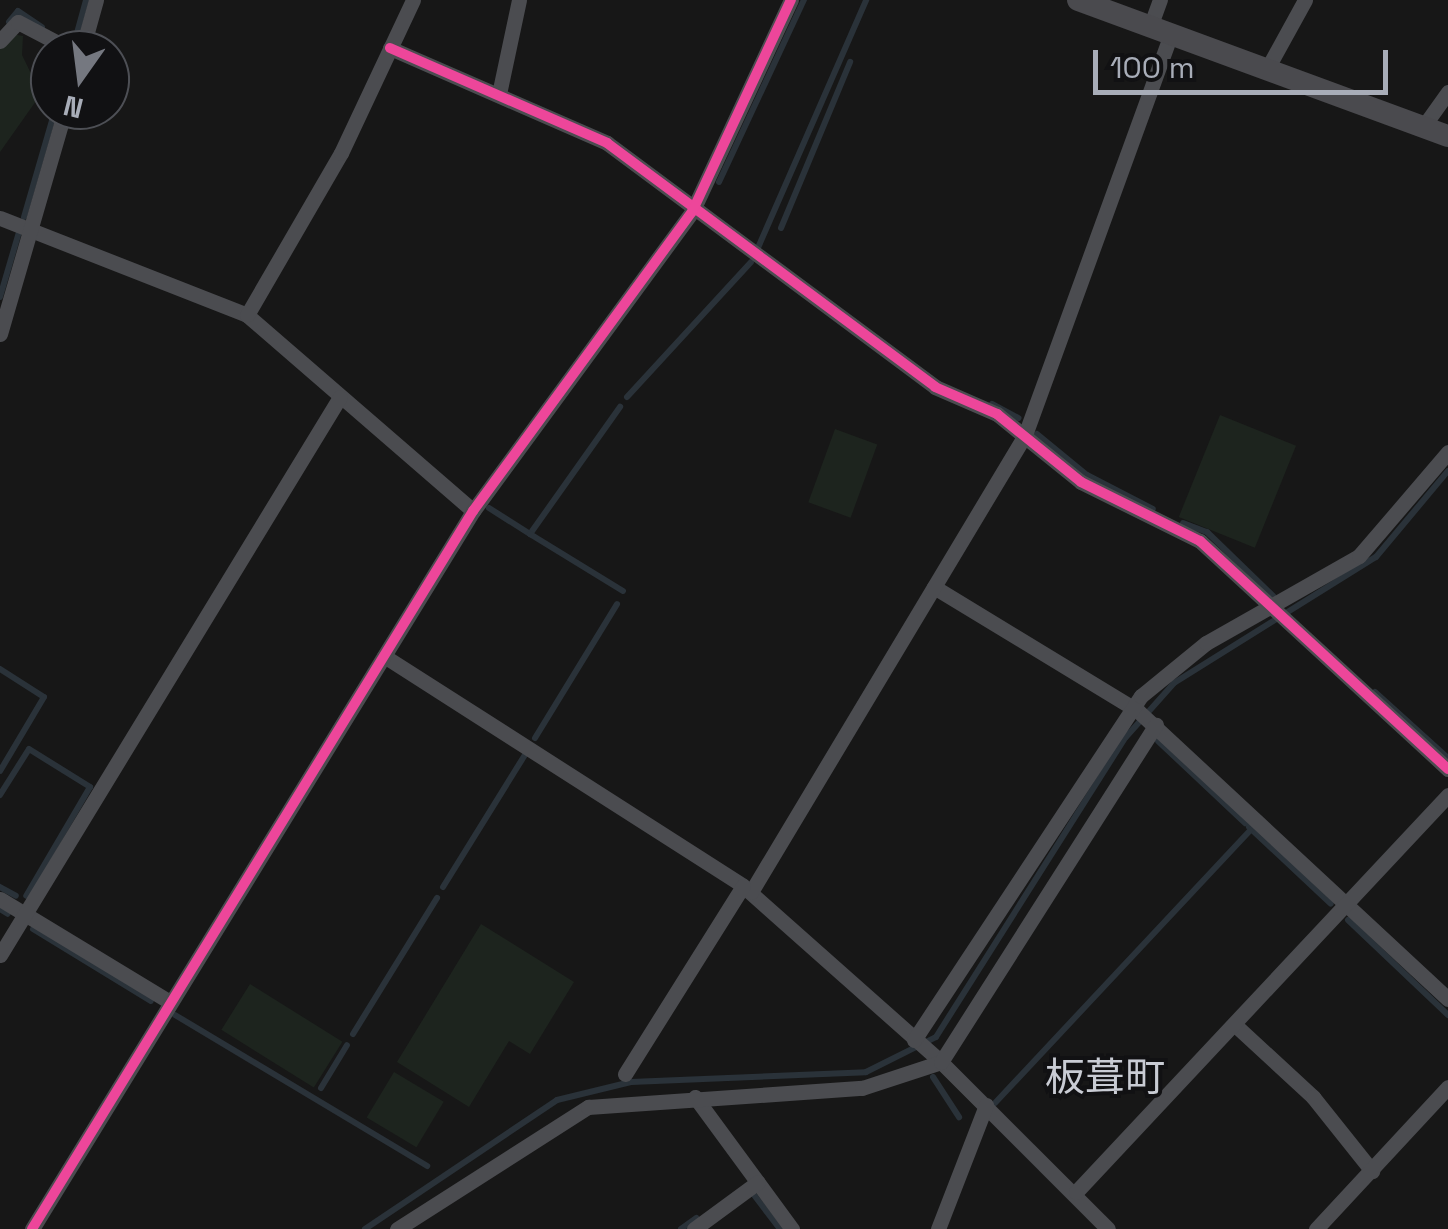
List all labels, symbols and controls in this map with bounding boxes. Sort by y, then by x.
north arrow [30,30,130,130]
scale bar [1098,30,1393,92]
text: 100 m [1110,48,1195,87]
text: N [60,87,87,127]
district label: 板葺町 [1045,1054,1165,1102]

